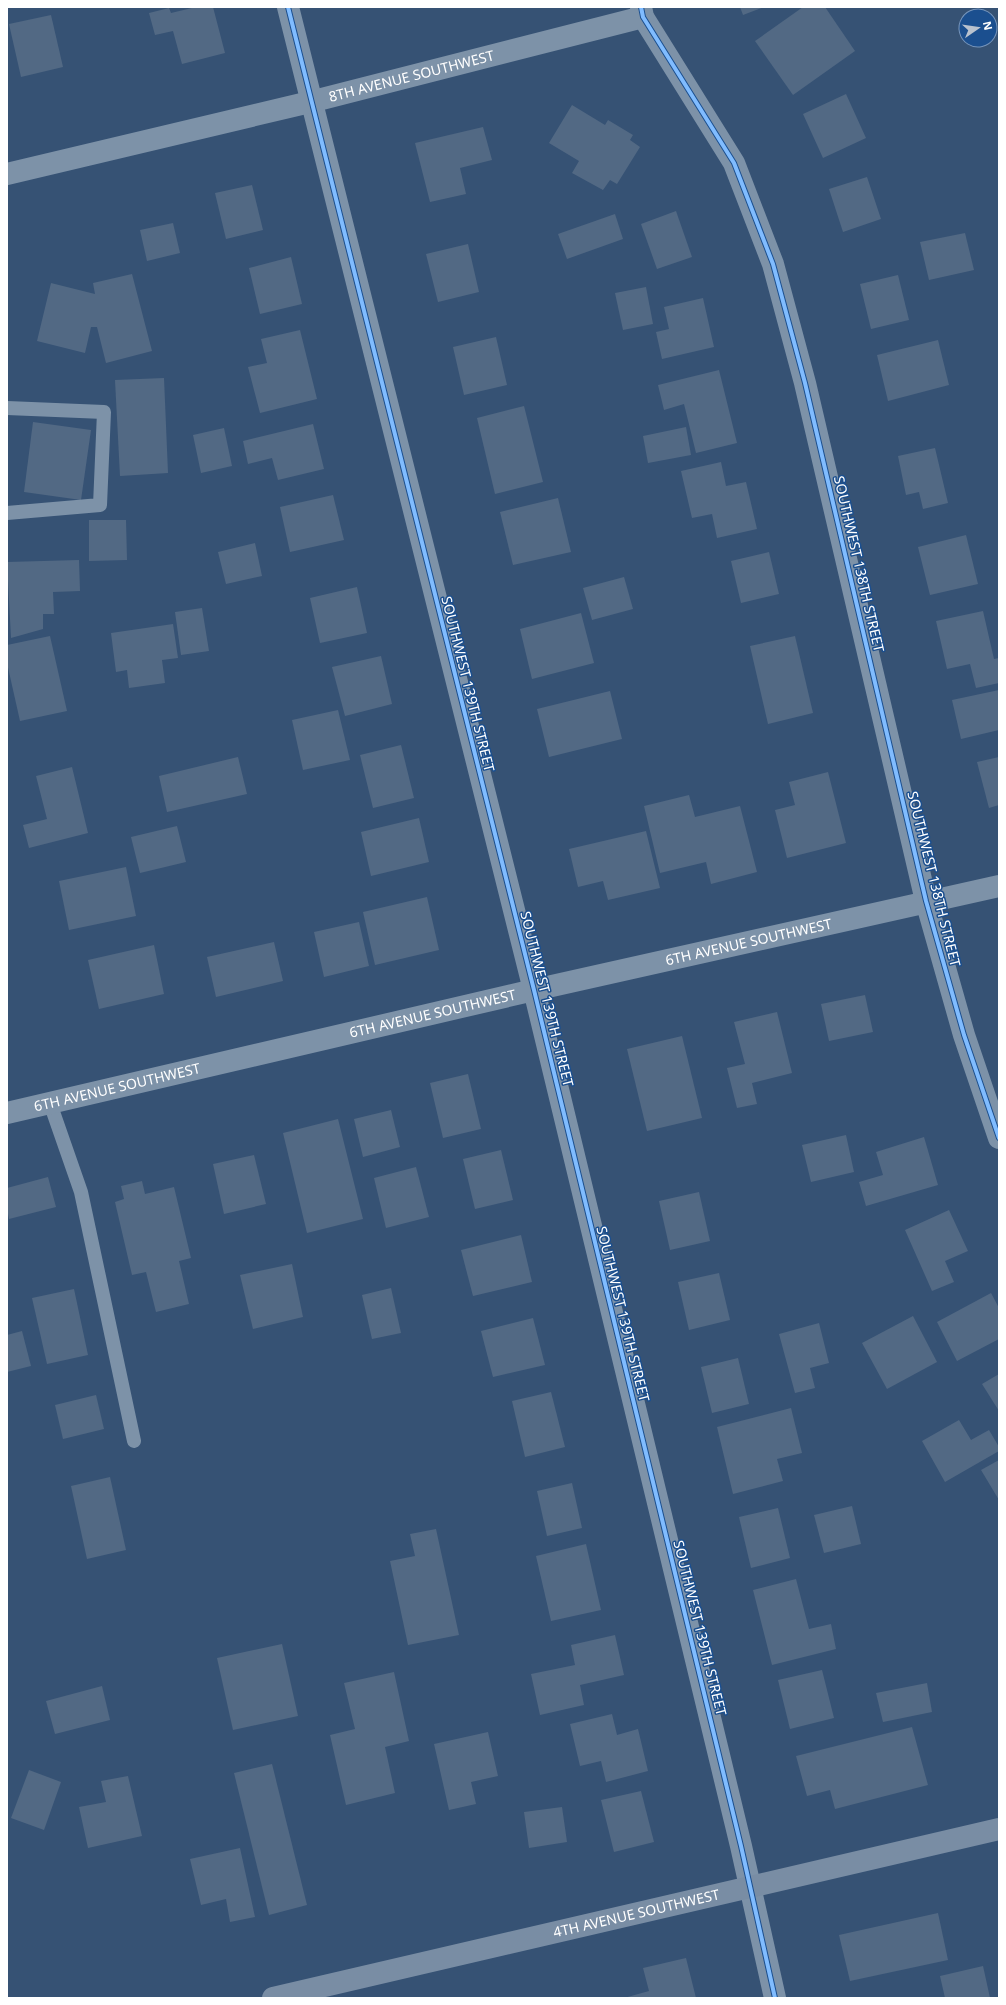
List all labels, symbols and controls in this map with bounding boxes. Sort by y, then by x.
north arrow [958,8,998,48]
text: N [980,20,997,32]
street label: 8TH AVENUE SOUTHWEST [326,45,496,106]
street label: SOUTHWEST 138TH STREET [830,474,889,654]
street label: SOUTHWEST 139TH STREET [437,594,500,774]
street label: SOUTHWEST 138TH STREET [903,789,966,969]
street label: SOUTHWEST 139TH STREET [516,909,579,1089]
street label: 6TH AVENUE SOUTHWEST [663,914,834,969]
street label: 6TH AVENUE SOUTHWEST [347,985,518,1042]
street label: 6TH AVENUE SOUTHWEST [32,1058,202,1115]
street label: SOUTHWEST 139TH STREET [592,1224,655,1404]
street label: SOUTHWEST 139TH STREET [669,1538,732,1718]
street label: 4TH AVENUE SOUTHWEST [551,1884,721,1941]

